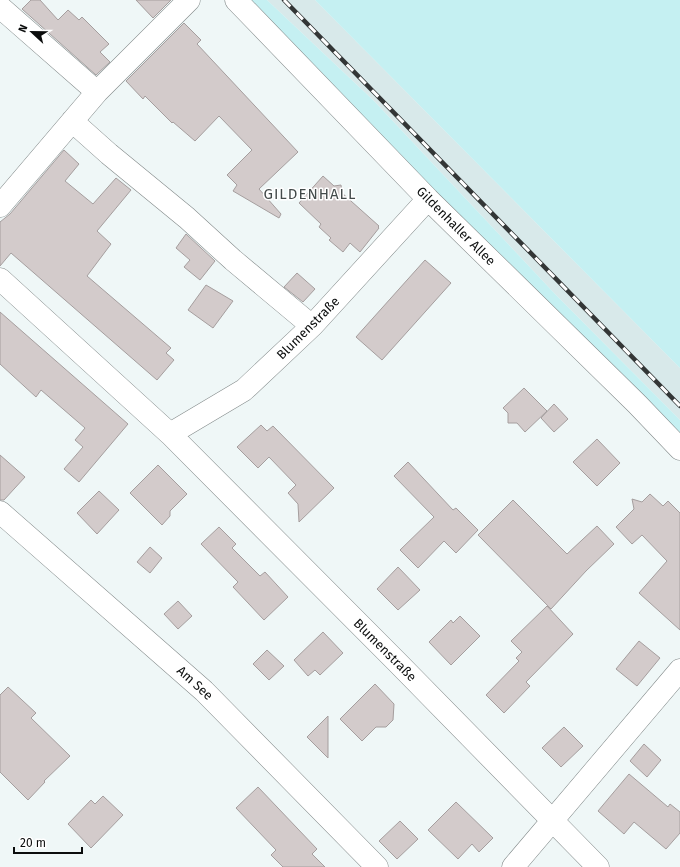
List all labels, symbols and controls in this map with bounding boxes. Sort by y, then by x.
north arrow [12,12,52,52]
text: N [16,23,31,34]
street label: Gildenhaller Allee [414,184,498,268]
district label: GILDENHALL [263,185,357,203]
street label: Blumenstraße [274,294,342,362]
street label: Blumenstraße [351,616,419,684]
street label: Am See [174,663,216,703]
scale bar [14,829,82,855]
text: 20 m [20,836,46,850]

